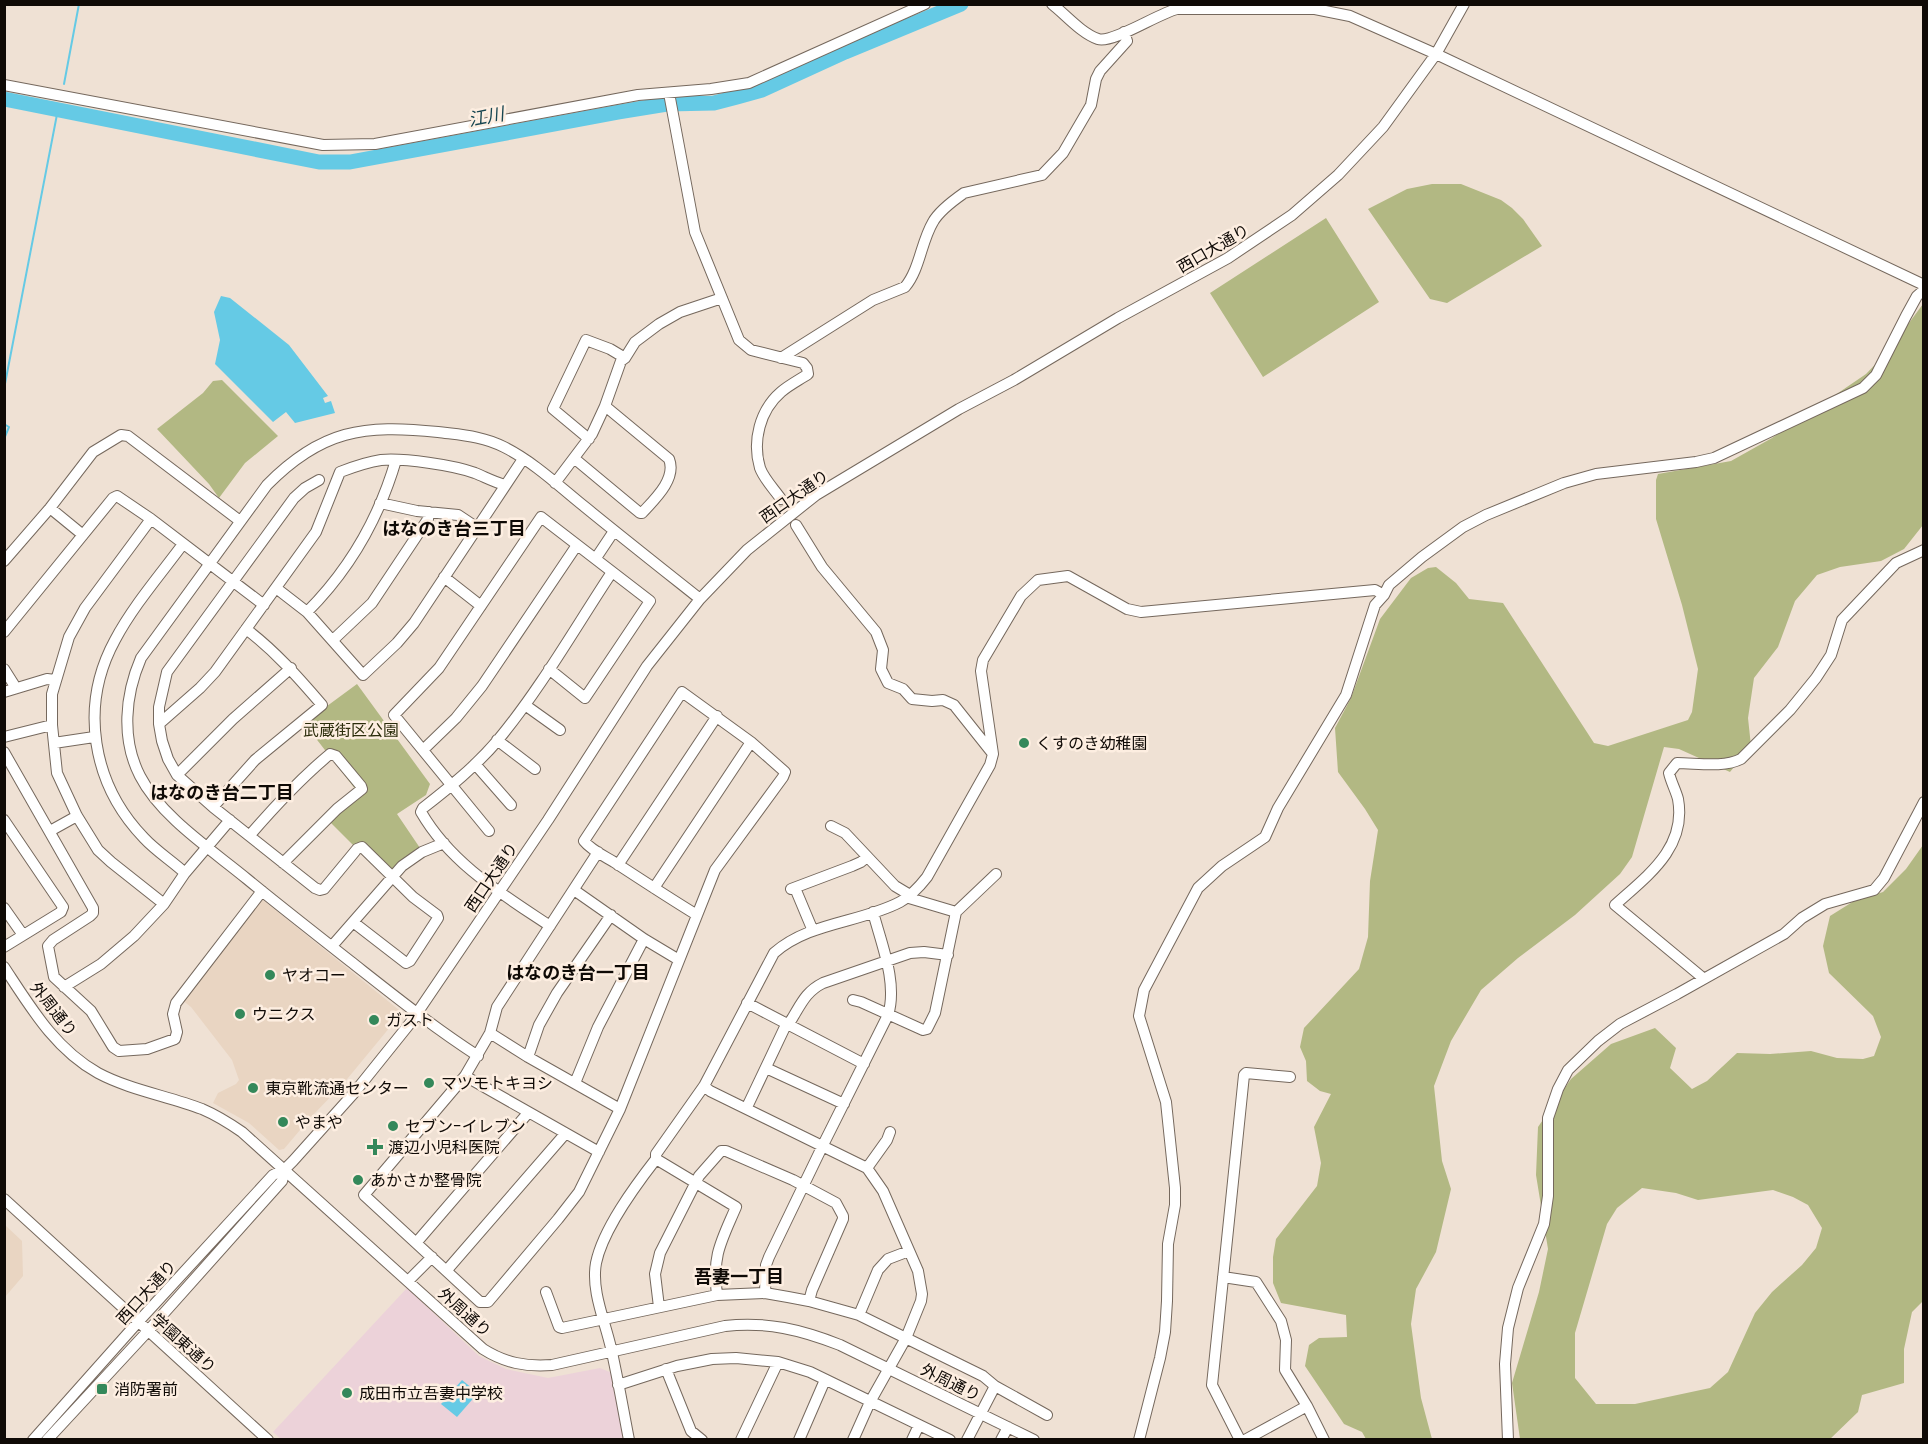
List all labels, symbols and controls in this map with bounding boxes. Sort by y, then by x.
water label: 江川 [466,100,508,132]
street label: 西口大通り [1173,218,1254,278]
street label: 西口大通り [755,464,834,529]
district label: はなのき台三丁目 [382,516,526,541]
park label: 武蔵街区公園 [303,719,399,742]
place label: くすのき幼稚園 [1036,732,1148,755]
marker: くすのき幼稚園 [1017,736,1031,750]
district label: はなのき台二丁目 [150,780,294,805]
street label: 西口大通り [460,838,523,917]
district label: はなのき台一丁目 [506,960,650,985]
place label: ヤオコー [282,964,346,987]
marker: ヤオコー [263,968,277,982]
street label: 外周通り [25,977,82,1042]
place label: ウニクス [252,1003,316,1026]
marker: ウニクス [233,1007,247,1021]
place label: ガスト [386,1009,434,1032]
marker: ガスト [367,1013,381,1027]
place label: マツモトキヨシ [441,1072,553,1095]
marker: マツモトキヨシ [422,1076,436,1090]
place label: 東京靴流通センター [265,1077,409,1100]
marker: 東京靴流通センター [246,1081,260,1095]
place label: やまや [295,1111,343,1134]
marker: やまや [276,1115,290,1129]
place label: セブン-イレブン [405,1115,526,1138]
marker: セブン-イレブン [386,1119,400,1133]
place label: 渡辺小児科医院 [388,1136,500,1159]
marker: 渡辺小児科医院 [366,1138,384,1156]
place label: あかさか整骨院 [370,1169,482,1192]
marker: あかさか整骨院 [351,1173,365,1187]
street label: 西口大通り [111,1255,182,1330]
district label: 吾妻一丁目 [694,1264,784,1289]
street label: 外周通り [433,1282,496,1342]
street label: 学園東通り [146,1308,221,1379]
street label: 外周通り [917,1358,985,1407]
place label: 消防署前 [114,1378,178,1401]
marker: 消防署前 [95,1382,109,1396]
place label: 成田市立吾妻中学校 [359,1382,503,1405]
marker: 成田市立吾妻中学校 [340,1386,354,1400]

